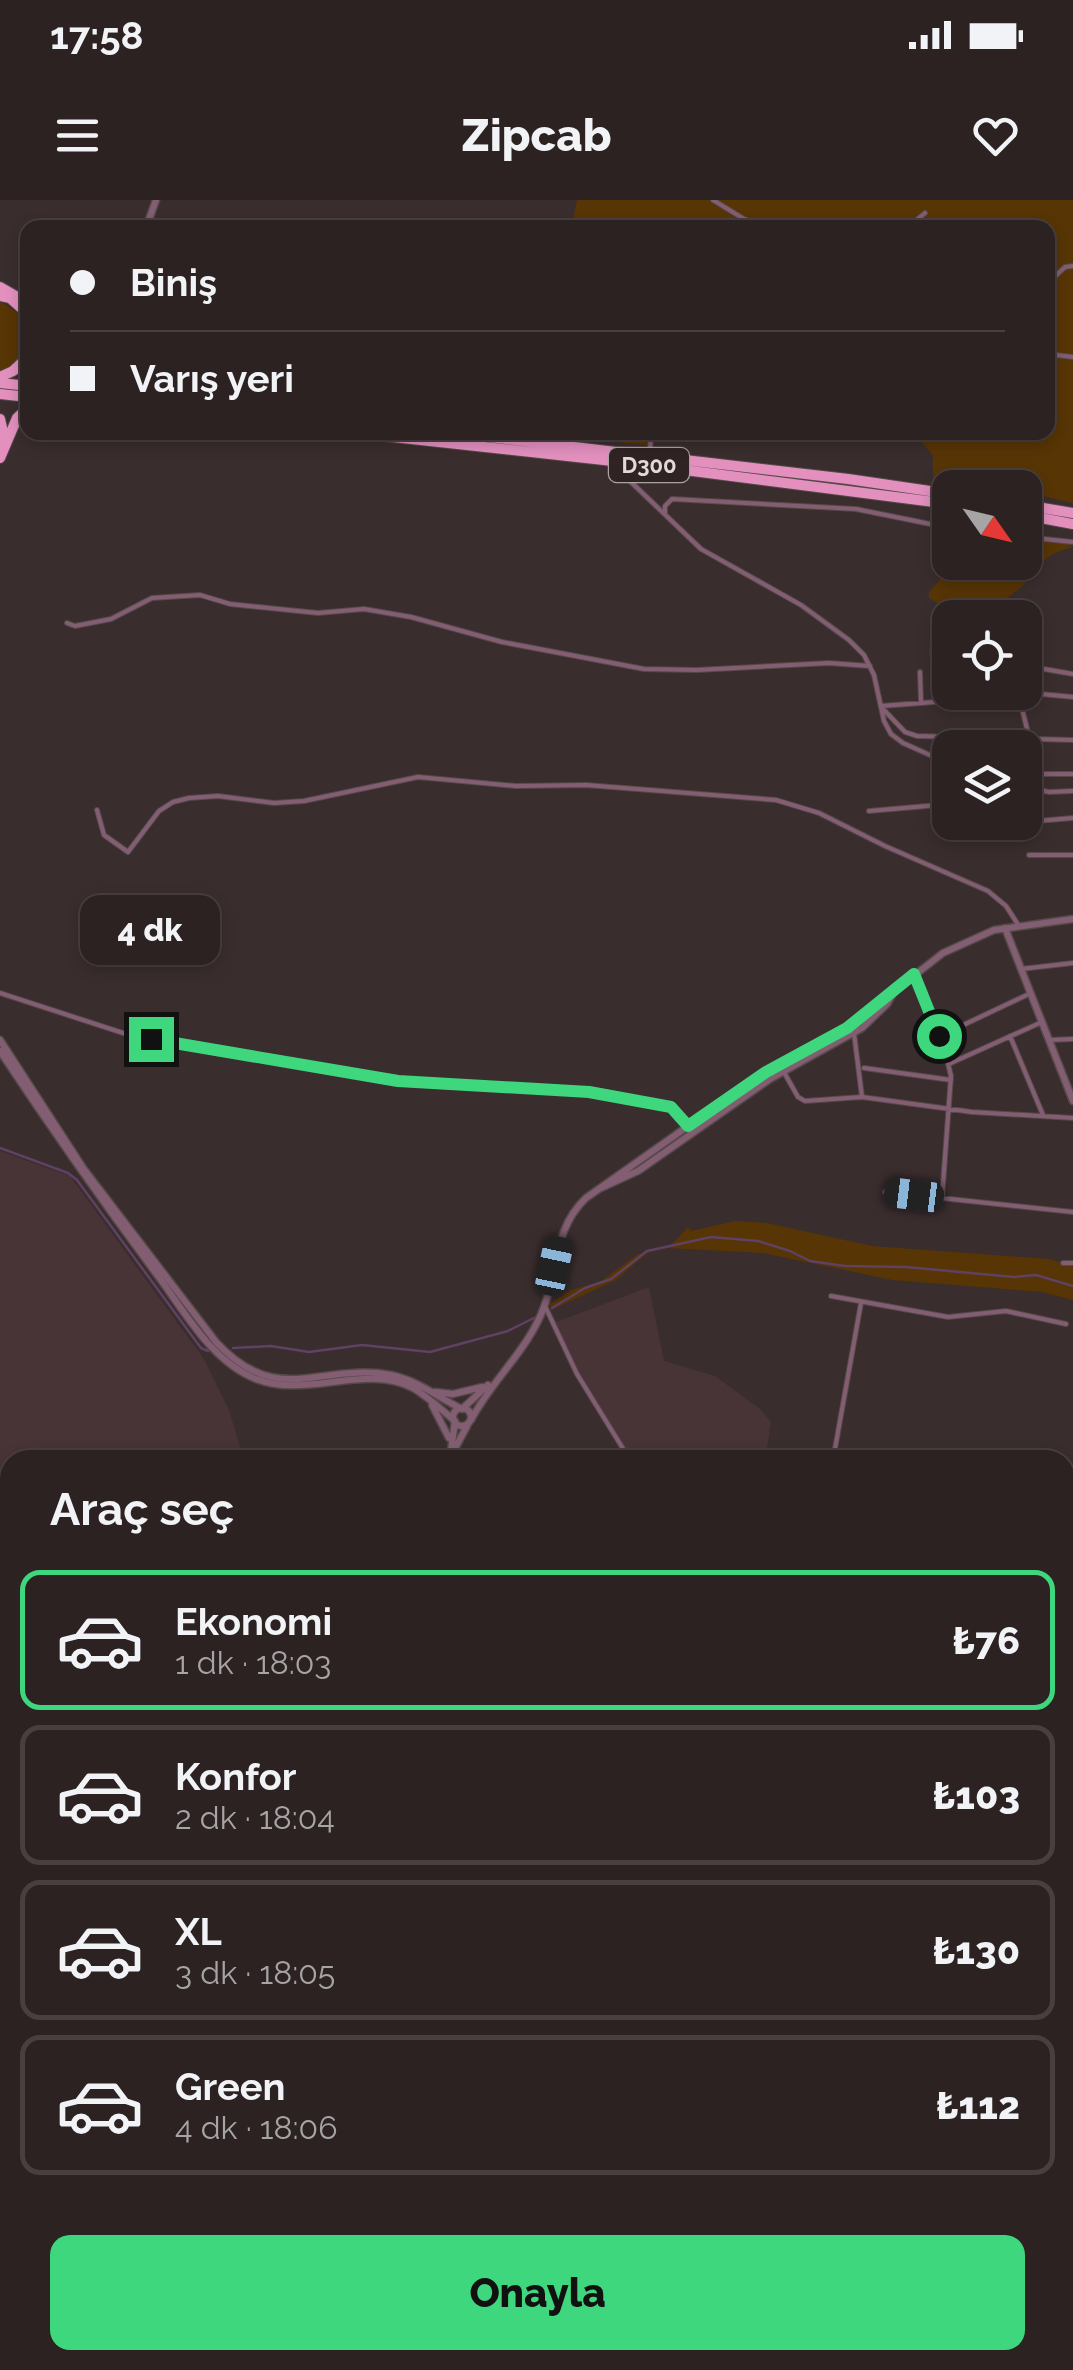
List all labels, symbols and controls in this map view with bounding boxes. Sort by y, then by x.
text: 17:58 [50,13,143,58]
icon: menu [50,108,105,163]
icon: heart [968,108,1023,163]
text: Zipcab [462,109,611,162]
text: Biniş [130,260,217,305]
text: Varış yeri [130,356,294,401]
road number: D300 [609,448,689,482]
north arrow [932,470,1042,580]
map controls [932,470,1042,840]
button: locate [932,600,1042,710]
button: layers [932,730,1042,840]
callout: 4 dk [81,894,221,964]
text: 4 dk [117,911,183,948]
route start [917,1014,962,1059]
route end [129,1017,174,1062]
car [882,1176,946,1214]
car [533,1234,575,1298]
text: Araç seç [50,1483,234,1536]
icon: car [55,1595,145,1685]
text: Ekonomi [175,1599,332,1644]
text: ₺76 [952,1618,1020,1663]
text: 1 dk · 18:03 [175,1644,331,1681]
icon: car [55,1750,145,1840]
text: Konfor [175,1754,297,1799]
text: ₺103 [933,1773,1020,1818]
text: 2 dk · 18:04 [175,1799,335,1836]
icon: car [55,1905,145,1995]
text: XL [175,1909,222,1954]
text: ₺130 [933,1928,1020,1973]
text: 3 dk · 18:05 [175,1954,335,1991]
icon: car [55,2060,145,2150]
text: Green [175,2064,285,2109]
text: ₺112 [936,2083,1020,2128]
text: 4 dk · 18:06 [175,2109,337,2146]
button: Onayla [50,2235,1025,2350]

